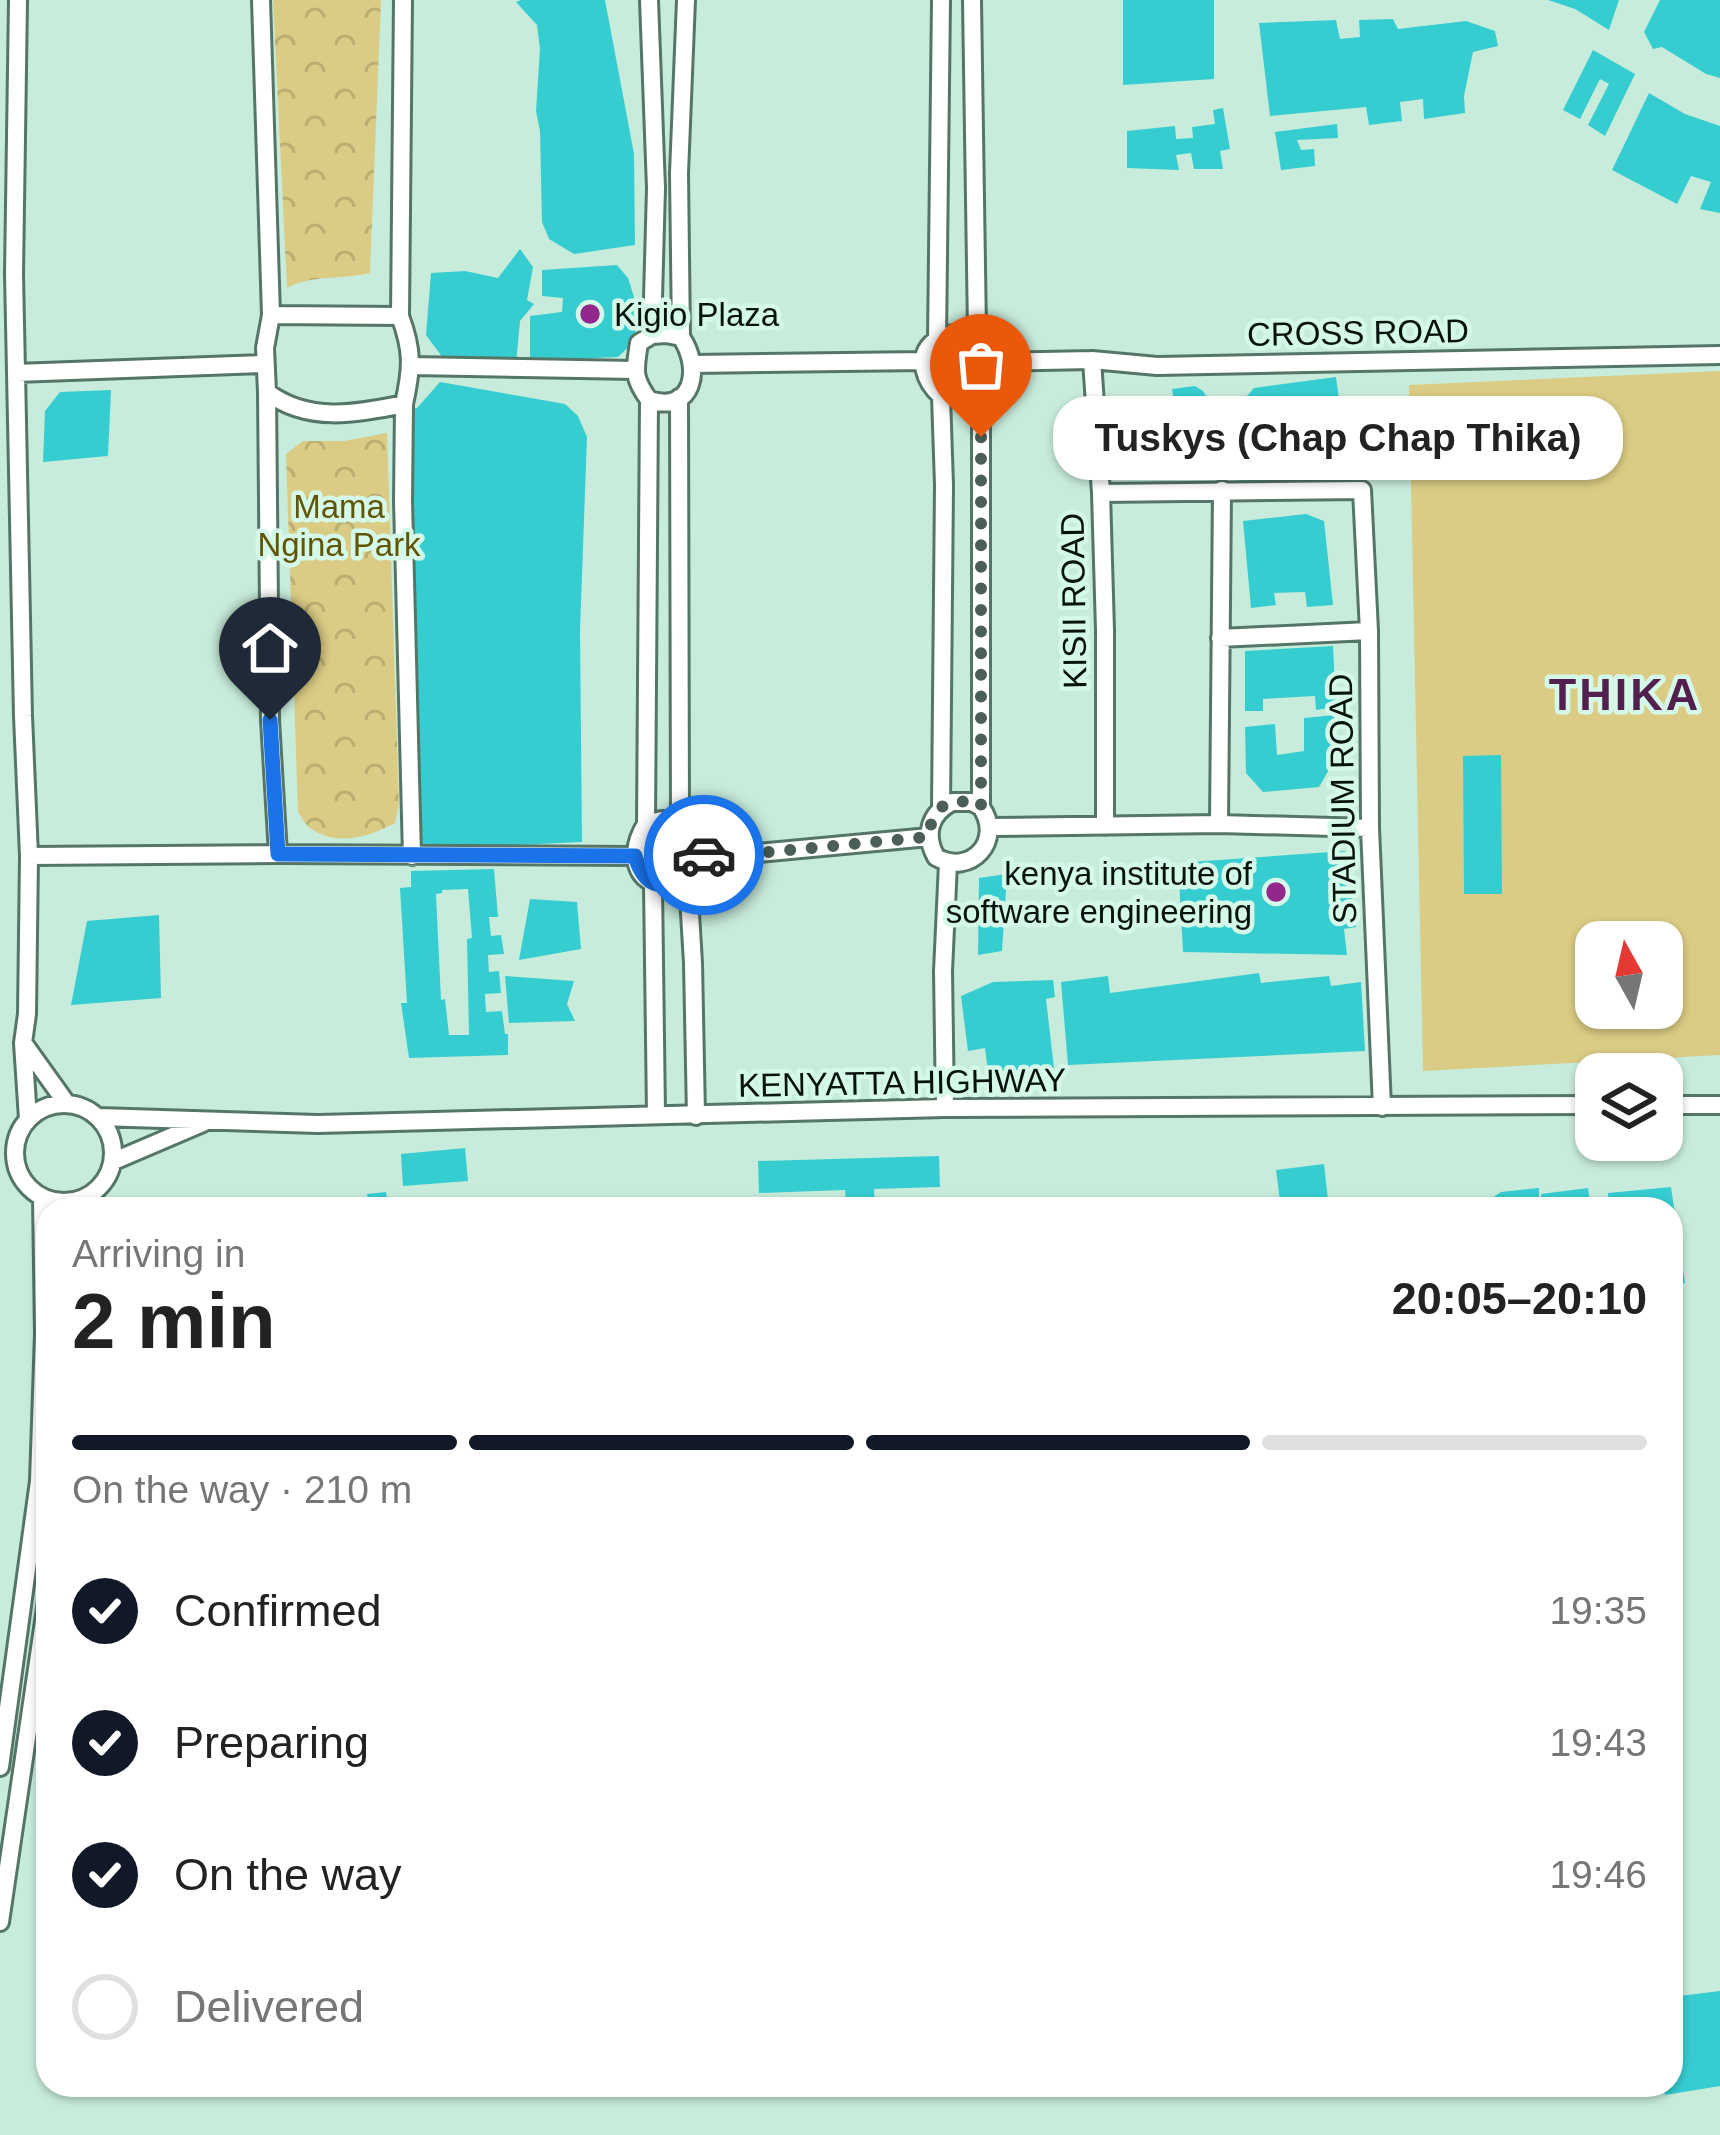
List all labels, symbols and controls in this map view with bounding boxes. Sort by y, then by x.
place label: Kigio Plaza [614,296,780,333]
marker: Kigio Plaza [577,301,603,327]
street label: CROSS ROAD [1247,312,1469,353]
pin [930,314,1032,437]
icon: bag [948,332,1014,398]
callout: Tuskys (Chap Chap Thika) [1053,395,1623,479]
text: Tuskys (Chap Chap Thika) [1095,416,1581,459]
park label: Mama Ngina Park [257,488,421,563]
street label: KISII ROAD [1053,513,1094,689]
pin [219,597,321,720]
icon: home [237,615,303,681]
district label: THIKA [1549,669,1701,720]
street label: STADIUM ROAD [1322,673,1363,925]
courier [644,795,764,915]
icon: car [671,822,737,888]
place label: kenya institute of software engineering [946,855,1253,930]
marker: kenya institute of software engineering [1263,879,1289,905]
north arrow [1575,921,1683,1029]
map controls [1575,921,1683,1161]
button: layers [1575,1053,1683,1161]
street label: KENYATTA HIGHWAY [738,1061,1066,1104]
text: Arriving in [72,1232,245,1275]
text: 20:05–20:10 [1392,1273,1647,1324]
text: 2 min [72,1277,276,1365]
text: On the way · 210 m [72,1468,412,1511]
icon: check [72,1578,138,1644]
text: Confirmed [174,1585,382,1636]
text: 19:35 [1549,1589,1647,1632]
icon: check [72,1710,138,1776]
text: Preparing [174,1717,369,1768]
text: 19:43 [1549,1721,1647,1764]
icon: check [72,1842,138,1908]
text: On the way [174,1849,402,1900]
text: 19:46 [1549,1853,1647,1896]
text: Delivered [174,1981,364,2032]

